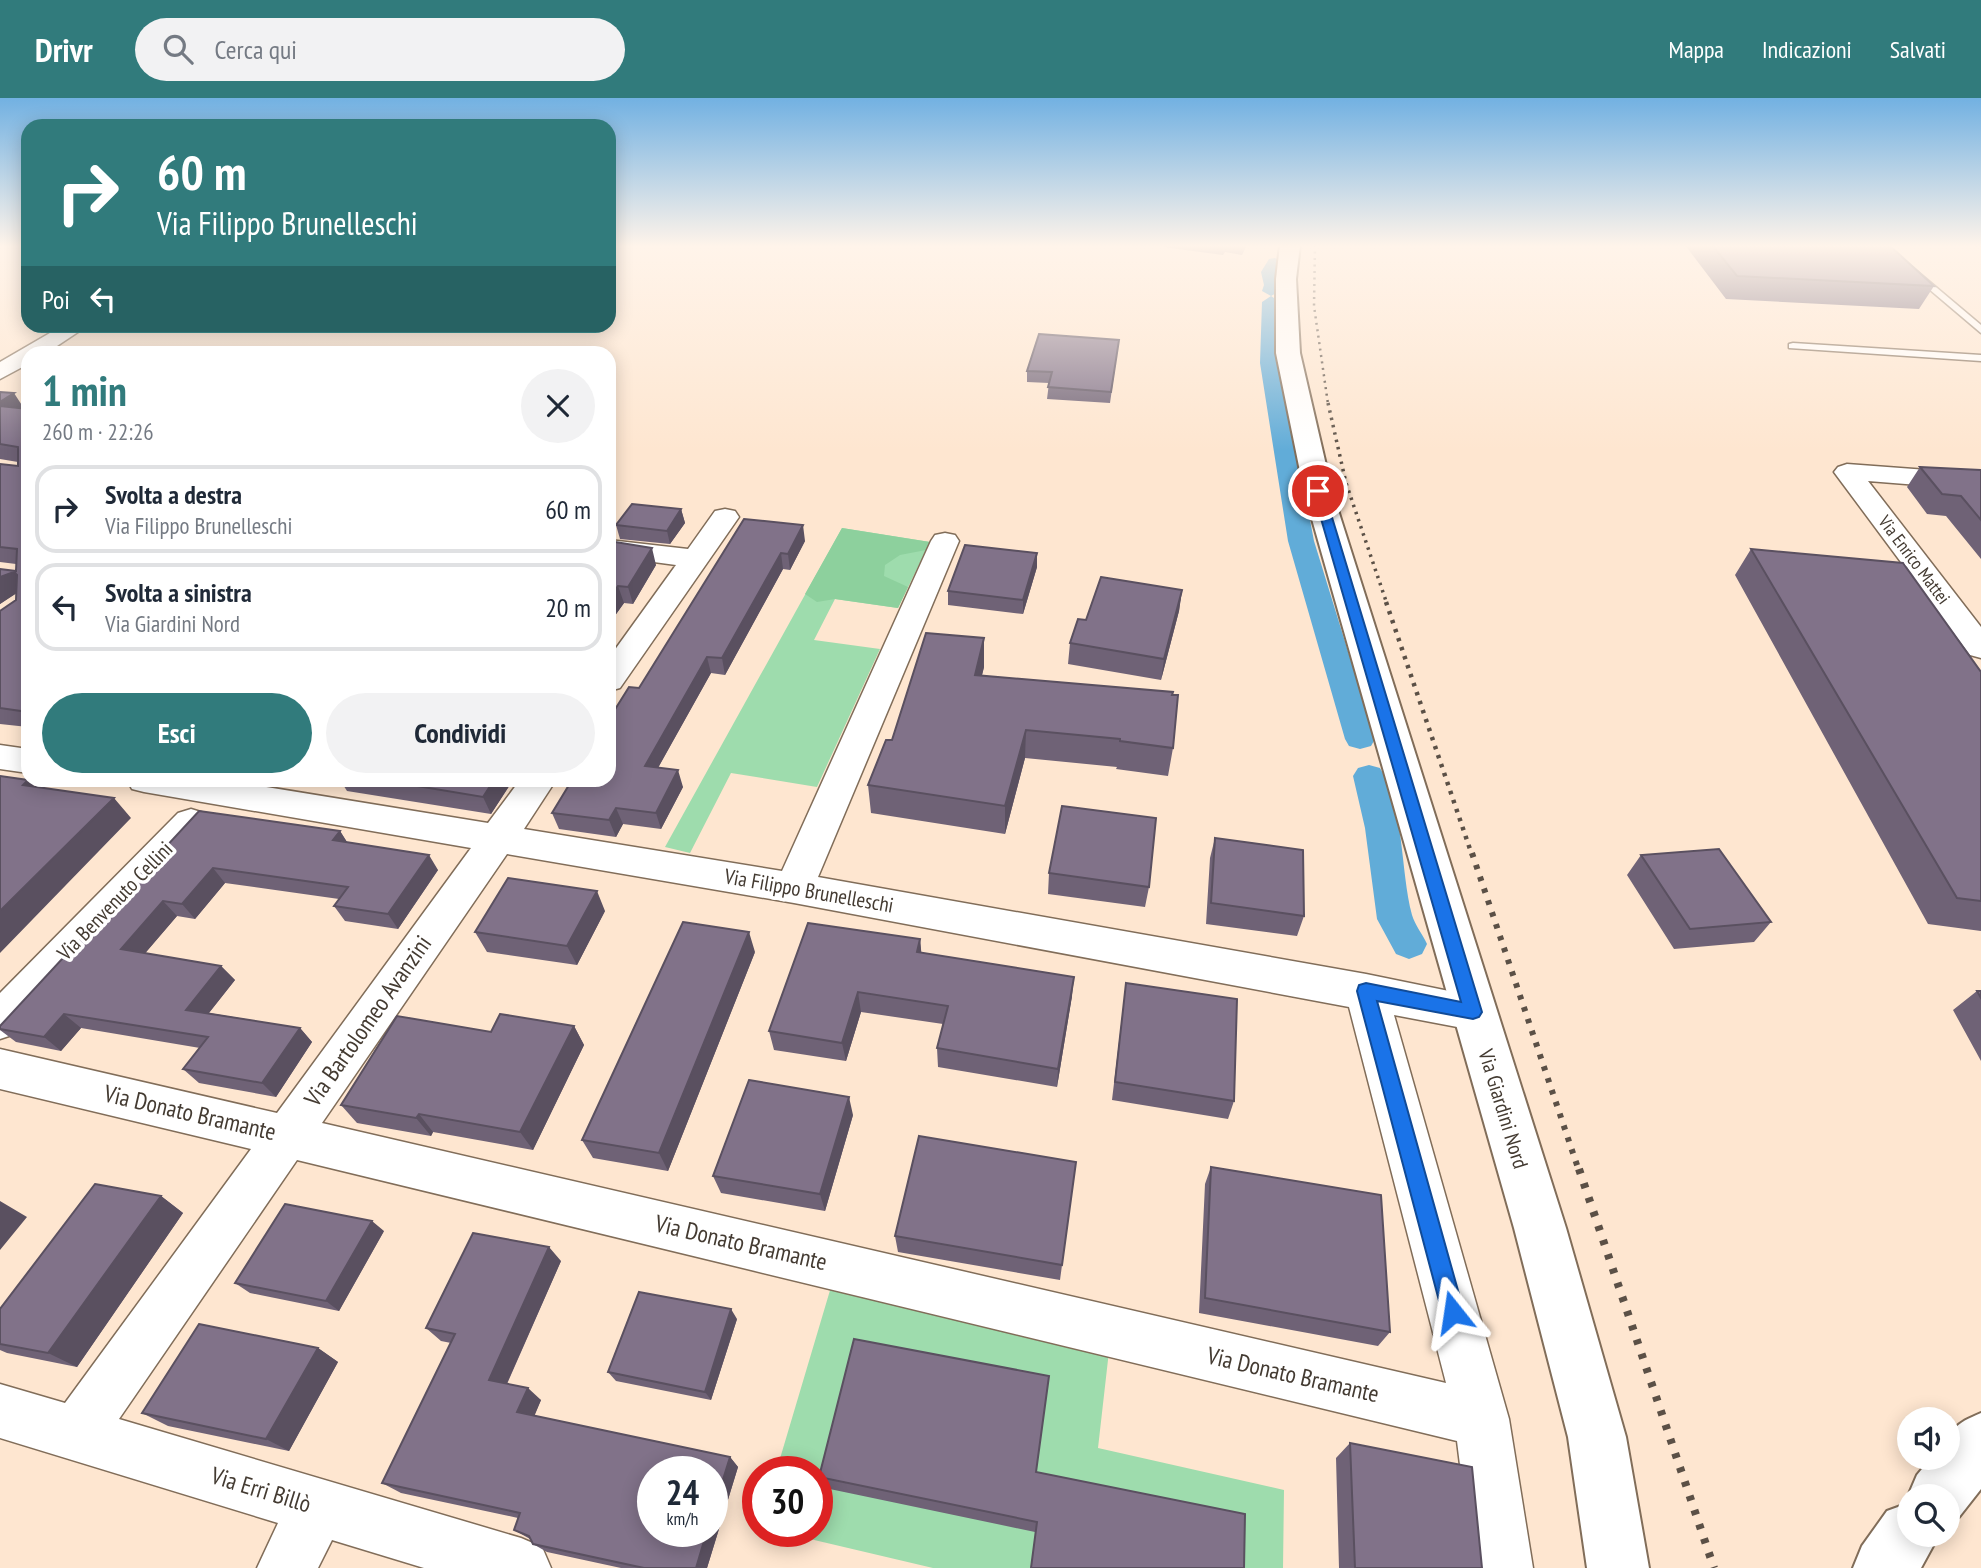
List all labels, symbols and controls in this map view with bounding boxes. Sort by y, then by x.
search box [135,18,625,81]
text: Drivr [35,28,93,71]
icon: search [159,30,197,68]
text: Cerca qui [215,33,297,66]
text: Mappa [1669,34,1724,65]
text: Indicazioni [1762,34,1852,65]
text: Salvati [1890,34,1946,65]
text: 60 m [157,140,246,204]
icon: right [42,147,133,238]
text: Via Filippo Brunelleschi [157,202,418,244]
icon: left [84,280,122,318]
text: Poi [42,283,70,316]
text: 1 min [42,363,127,418]
button: close [521,369,595,443]
text: 260 m · 22:26 [42,417,154,446]
pin [1288,461,1348,521]
icon: arrive [1299,472,1337,510]
text: Svolta a destra [105,478,242,511]
icon: right [46,490,84,528]
text: 60 m [545,493,591,526]
street label: Via Enrico Mattei [1873,510,1955,609]
text: Via Filippo Brunelleschi [105,511,292,540]
text: Svolta a sinistra [105,576,252,609]
icon: left [46,588,84,626]
text: 20 m [545,591,591,624]
text: Via Giardini Nord [105,609,240,638]
button: Esci [42,693,312,773]
button: Condividi [326,693,595,773]
street label: Via Benvenuto Cellini [50,836,178,967]
street label: Via Filippo Brunelleschi [722,862,896,919]
street label: Via Bartolomeo Avanzini [297,929,438,1113]
street label: Via Giardini Nord [1472,1045,1534,1172]
street label: Via Donato Bramante [100,1077,279,1147]
street label: Via Donato Bramante [651,1207,830,1277]
position arrow [1416,1275,1490,1349]
street label: Via Donato Bramante [1203,1339,1382,1409]
map controls [1897,1407,1960,1547]
button: sound [1897,1407,1960,1470]
speed limit sign: 30 [742,1456,833,1547]
street label: Via Erri Billò [206,1459,315,1519]
text: 24 [666,1469,699,1515]
button: search [1897,1484,1960,1547]
text: km/h [667,1507,698,1530]

